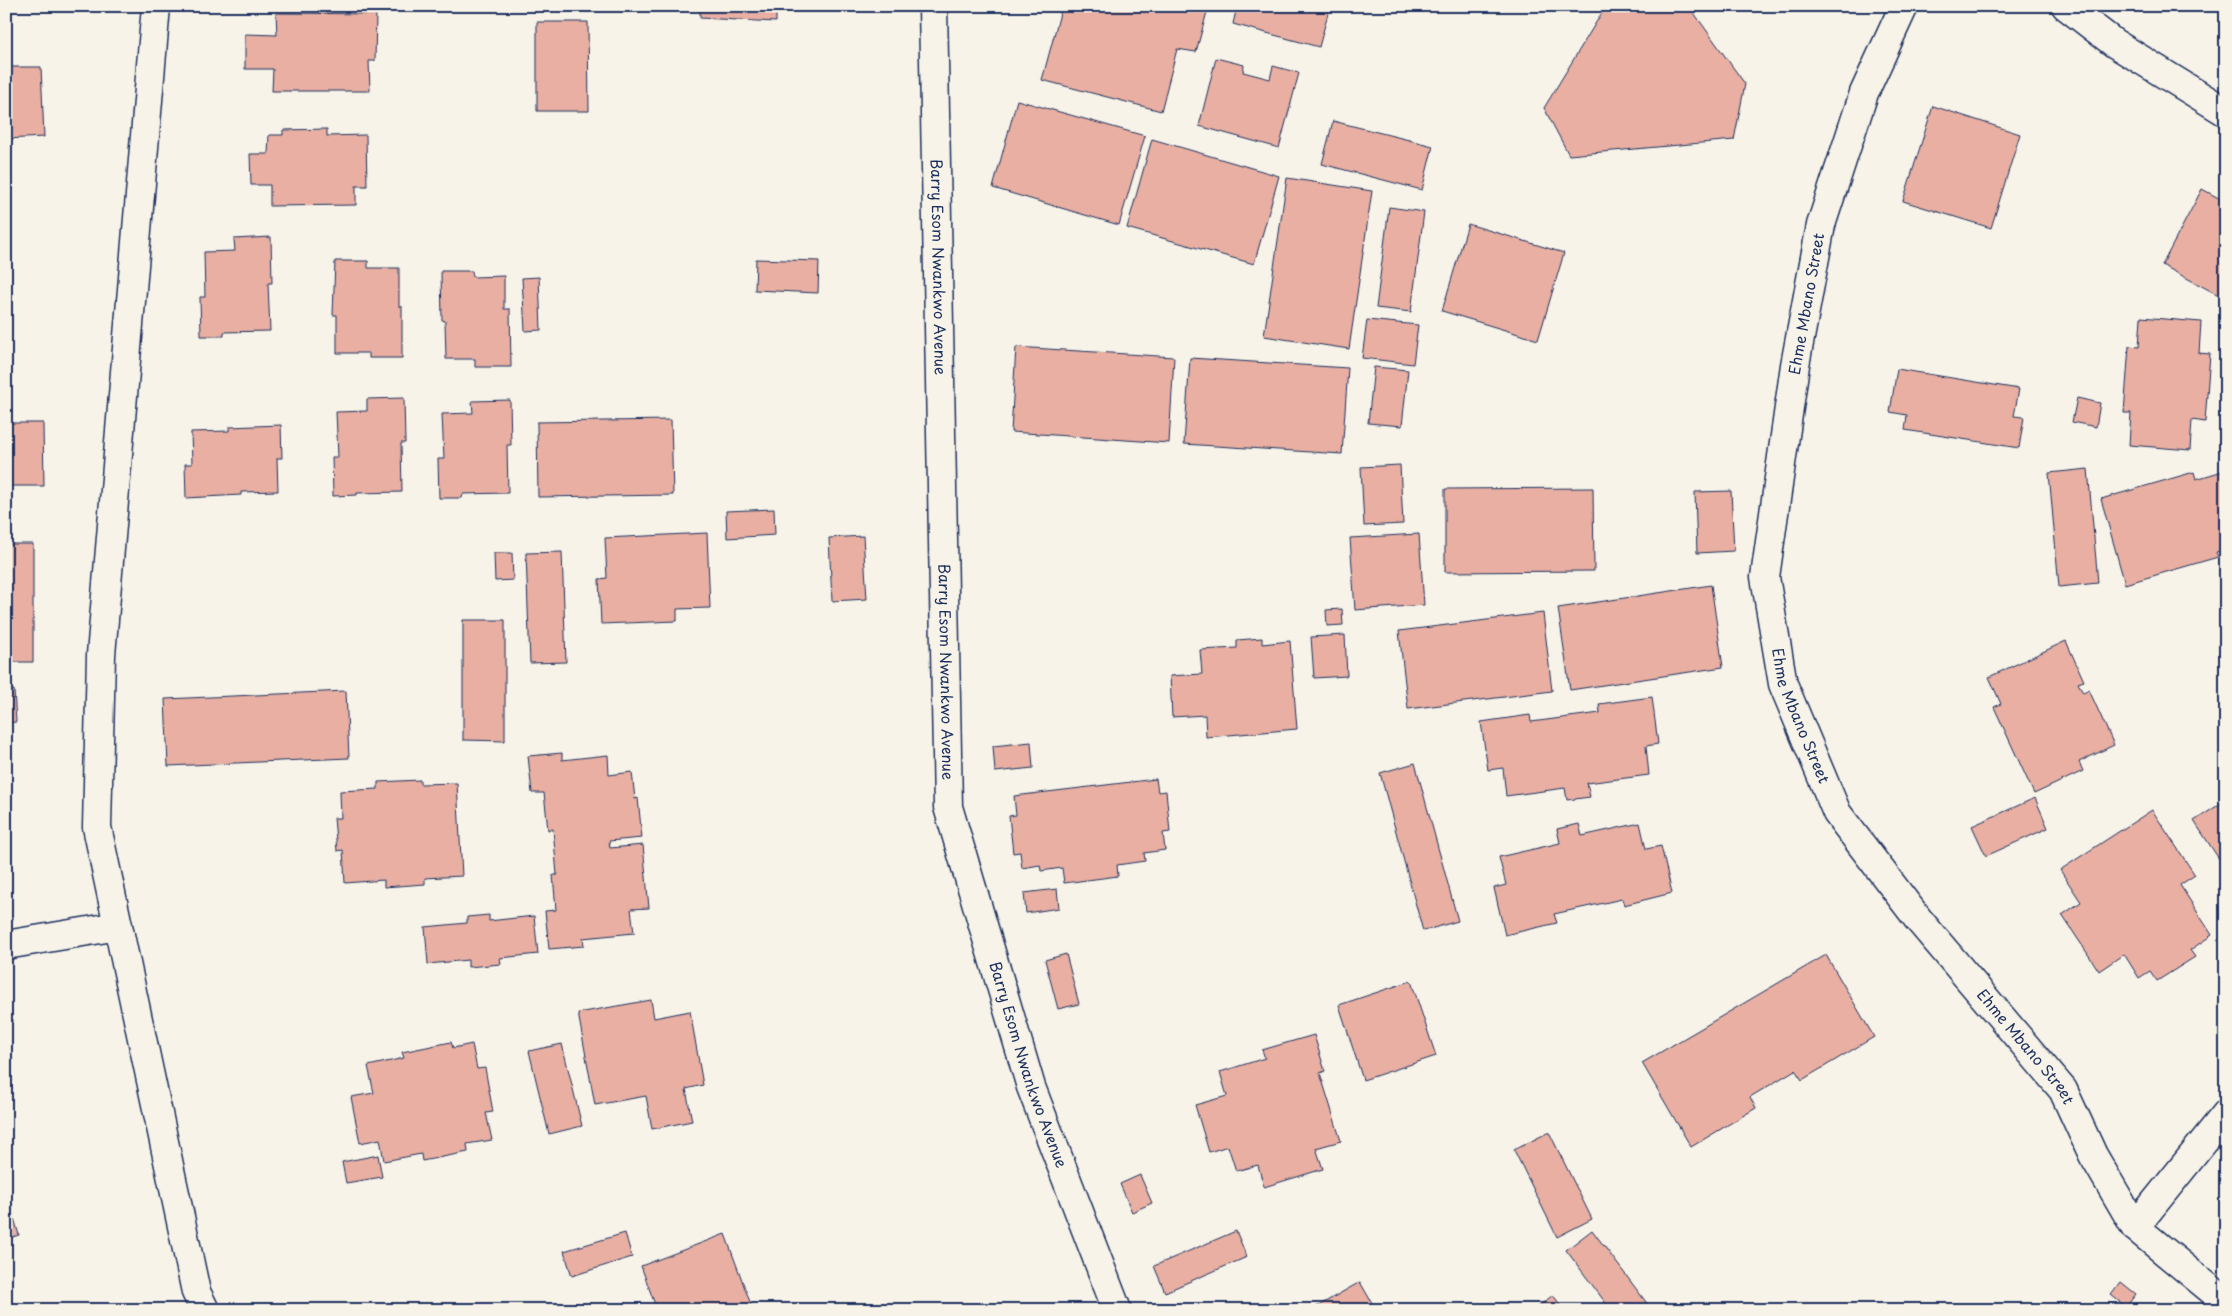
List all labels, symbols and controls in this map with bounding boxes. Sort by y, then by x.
street label: Barry Esom Nwankwo Avenue [926,159,953,375]
street label: Ehme Mbano Street [1782,231,1829,376]
street label: Barry Esom Nwankwo Avenue [933,563,960,780]
street label: Ehme Mbano Street [1767,646,1836,787]
street label: Barry Esom Nwankwo Avenue [984,958,1074,1171]
street label: Ehme Mbano Street [1972,983,2081,1108]

